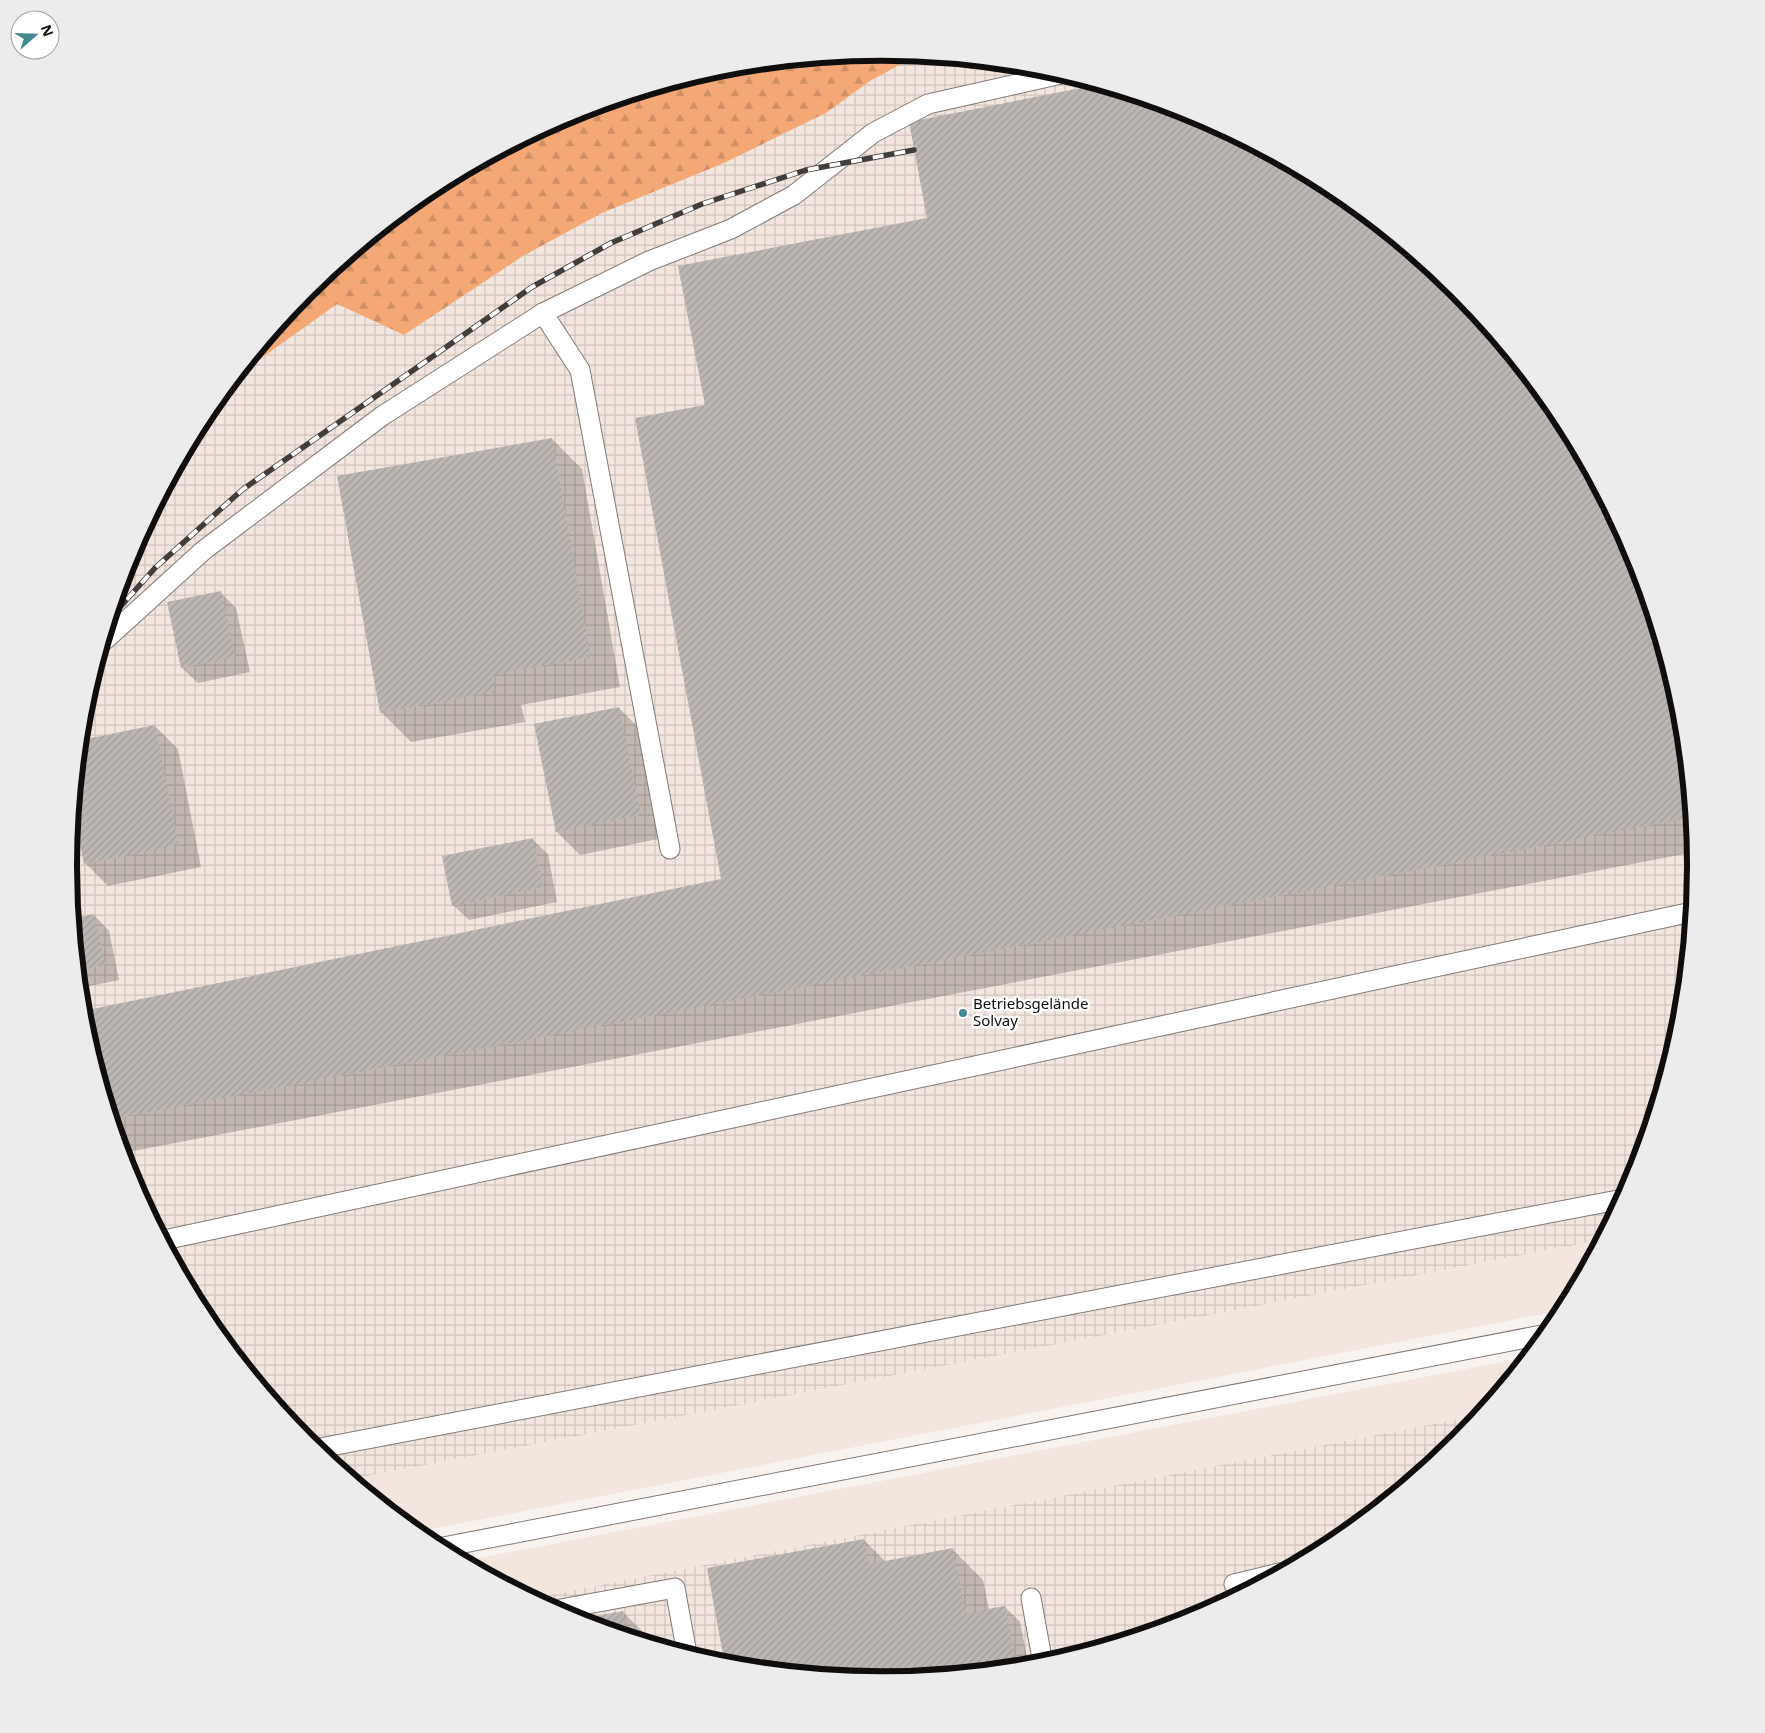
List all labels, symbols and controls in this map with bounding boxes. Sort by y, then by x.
north arrow [10,10,60,60]
text: N [37,22,59,39]
place label: Betriebsgelände Solvay [973,993,1089,1030]
marker: Betriebsgelände Solvay [957,1007,969,1019]

